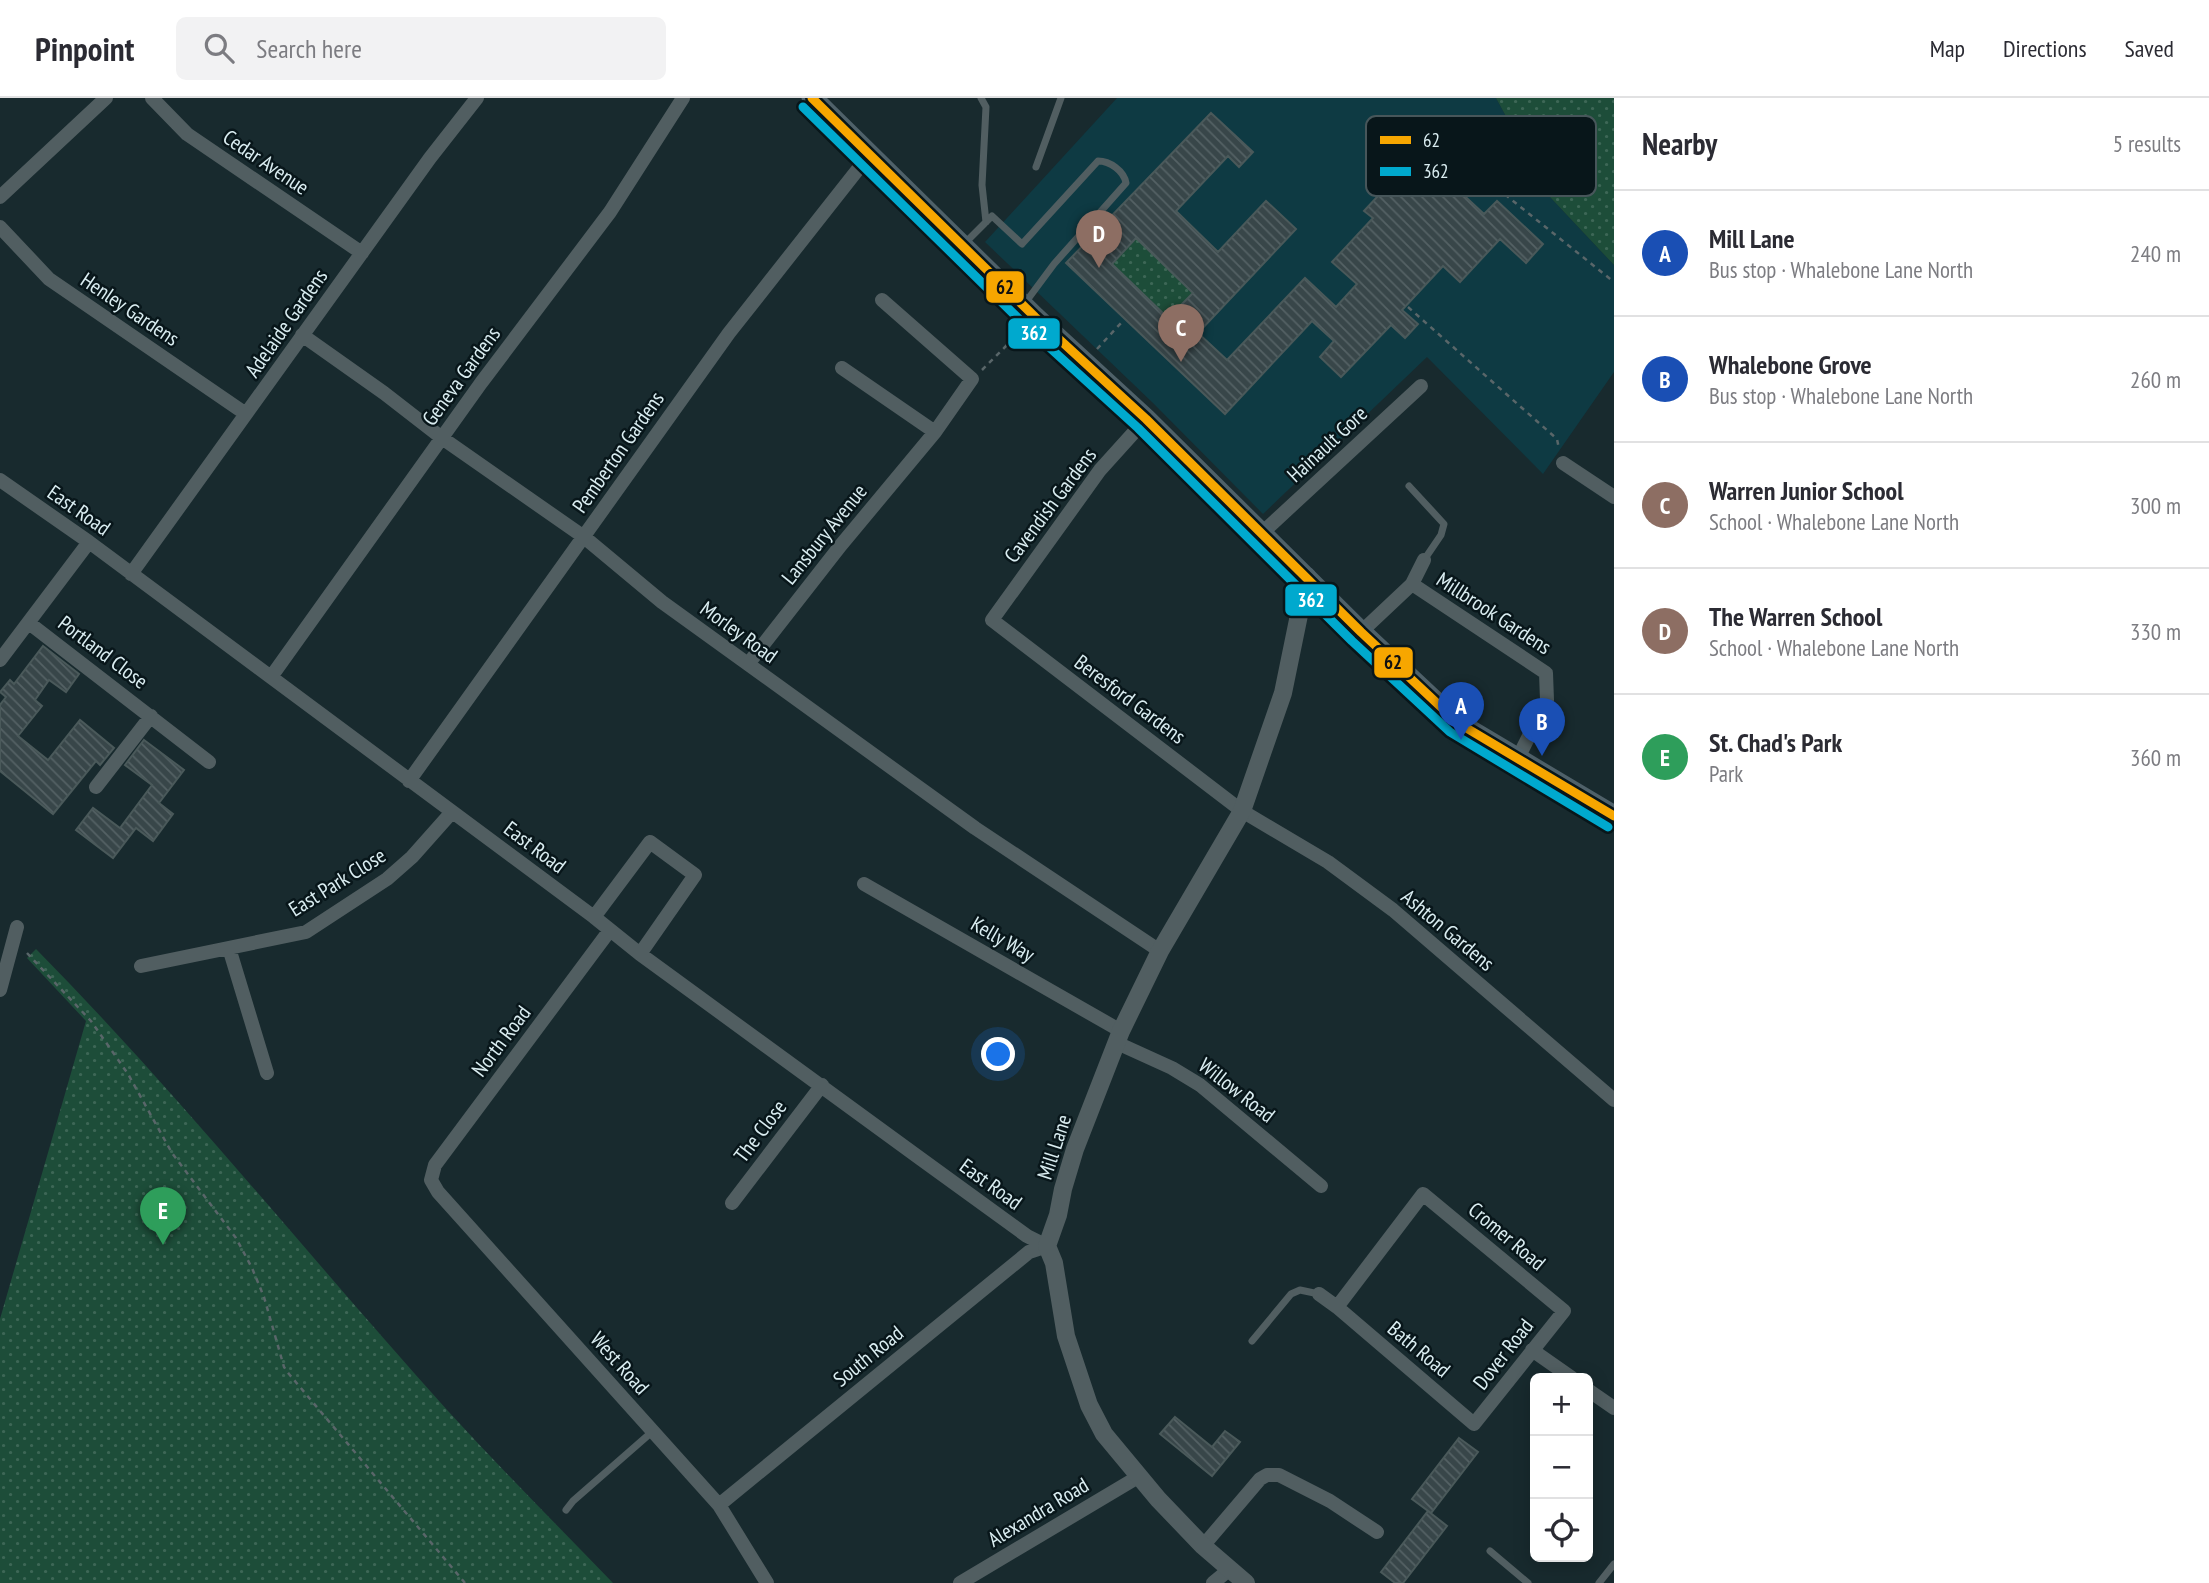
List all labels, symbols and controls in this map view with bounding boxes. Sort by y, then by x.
search box [176,17,666,80]
text: Pinpoint [35,27,134,70]
icon: search [200,29,238,67]
text: Search here [256,32,362,65]
text: Map [1930,33,1965,64]
text: Directions [2003,33,2087,64]
text: Saved [2125,33,2174,64]
legend [1366,116,1596,196]
street label: Cedar Avenue [218,123,314,201]
text: Nearby [1642,124,1717,163]
text: 62 [1423,128,1440,152]
text: 5 results [2113,129,2181,158]
text: 362 [1423,159,1449,183]
pin: D [1076,210,1122,268]
text: Mill Lane [1709,222,1795,255]
text: A [1659,239,1671,268]
text: 240 m [2130,239,2181,268]
text: Bus stop · Whalebone Lane North [1709,255,1973,284]
street label: Adelaide Gardens [239,264,333,382]
street label: Henley Gardens [76,266,184,352]
line badge: 62 [985,270,1025,304]
text: 62 [996,275,1014,299]
pin: C [1158,304,1204,362]
line badge: 362 [1007,317,1061,350]
street label: Geneva Gardens [416,321,506,431]
text: 362 [1020,321,1048,345]
text: Whalebone Grove [1709,348,1872,381]
text: B [1659,365,1671,394]
text: 260 m [2130,365,2181,394]
text: Bus stop · Whalebone Lane North [1709,381,1973,410]
street label: Pemberton Gardens [566,386,670,518]
street label: Hainault Gore [1281,400,1373,488]
street label: Cavendish Gardens [998,442,1102,568]
text: Warren Junior School [1709,474,1903,507]
street label: Lansbury Avenue [775,478,873,590]
street label: East Road [42,479,116,541]
text: C [1660,491,1670,520]
text: 300 m [2130,491,2181,520]
text: School · Whalebone Lane North [1709,507,1959,536]
street label: Millbrook Gardens [1432,566,1556,660]
line badge: 362 [1284,583,1338,617]
text: 362 [1297,588,1325,612]
street label: Morley Road [695,595,783,669]
text: The Warren School [1709,600,1882,633]
street label: Portland Close [53,610,153,694]
text: D [1659,617,1671,646]
text: 330 m [2130,617,2181,646]
text: School · Whalebone Lane North [1709,633,1959,662]
line badge: 62 [1373,646,1414,679]
street label: Beresford Gardens [1069,648,1191,750]
text: 62 [1384,650,1402,674]
pin: A [1438,682,1484,740]
pin: B [1519,698,1565,756]
text: St. Chad's Park [1709,726,1842,759]
text: E [1660,743,1670,772]
text: 360 m [2130,743,2181,772]
text: Park [1709,759,1743,788]
street label: East Road [499,815,571,879]
street label: East Park Close [284,842,390,922]
street label: Ashton Gardens [1396,883,1500,977]
street label: Kelly Way [966,910,1040,968]
street label: North Road [466,1000,536,1082]
your location [981,1037,1015,1071]
street label: Willow Road [1193,1052,1281,1128]
street label: The Close [728,1094,792,1168]
street label: Mill Lane [1031,1111,1077,1183]
street label: East Road [955,1152,1027,1216]
pin: E [140,1187,186,1245]
street label: Cromer Road [1463,1196,1551,1276]
street label: Dover Road [1467,1313,1539,1395]
street label: Bath Road [1382,1315,1456,1383]
street label: South Road [827,1320,909,1392]
street label: West Road [585,1326,655,1400]
map controls [1530,1373,1593,1562]
button: + [1530,1373,1593,1436]
button: − [1530,1436,1593,1499]
street label: Alexandra Road [983,1471,1093,1553]
button: locate [1530,1499,1593,1562]

